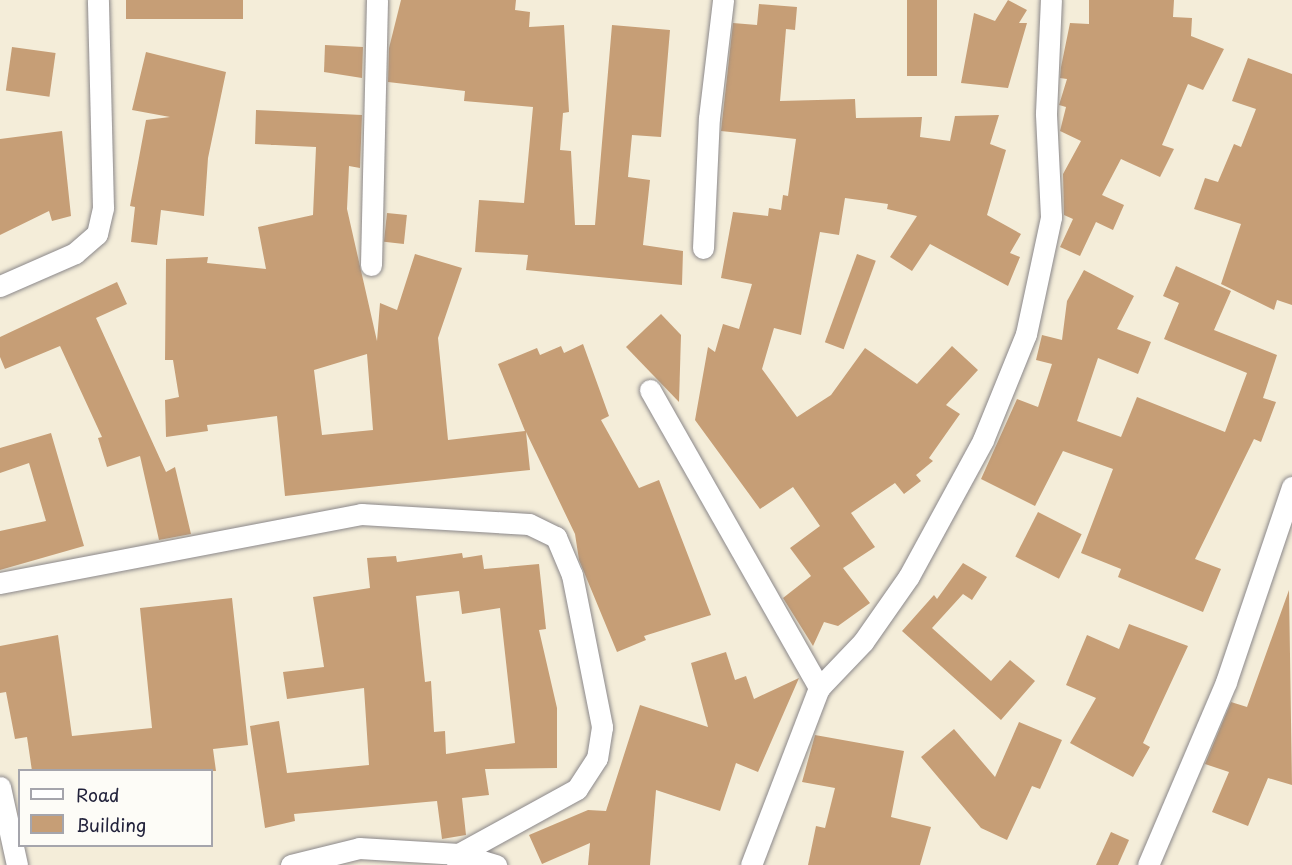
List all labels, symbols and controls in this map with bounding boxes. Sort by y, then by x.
legend [18,769,213,847]
text: Road [76,781,120,808]
text: Building [76,811,146,838]

